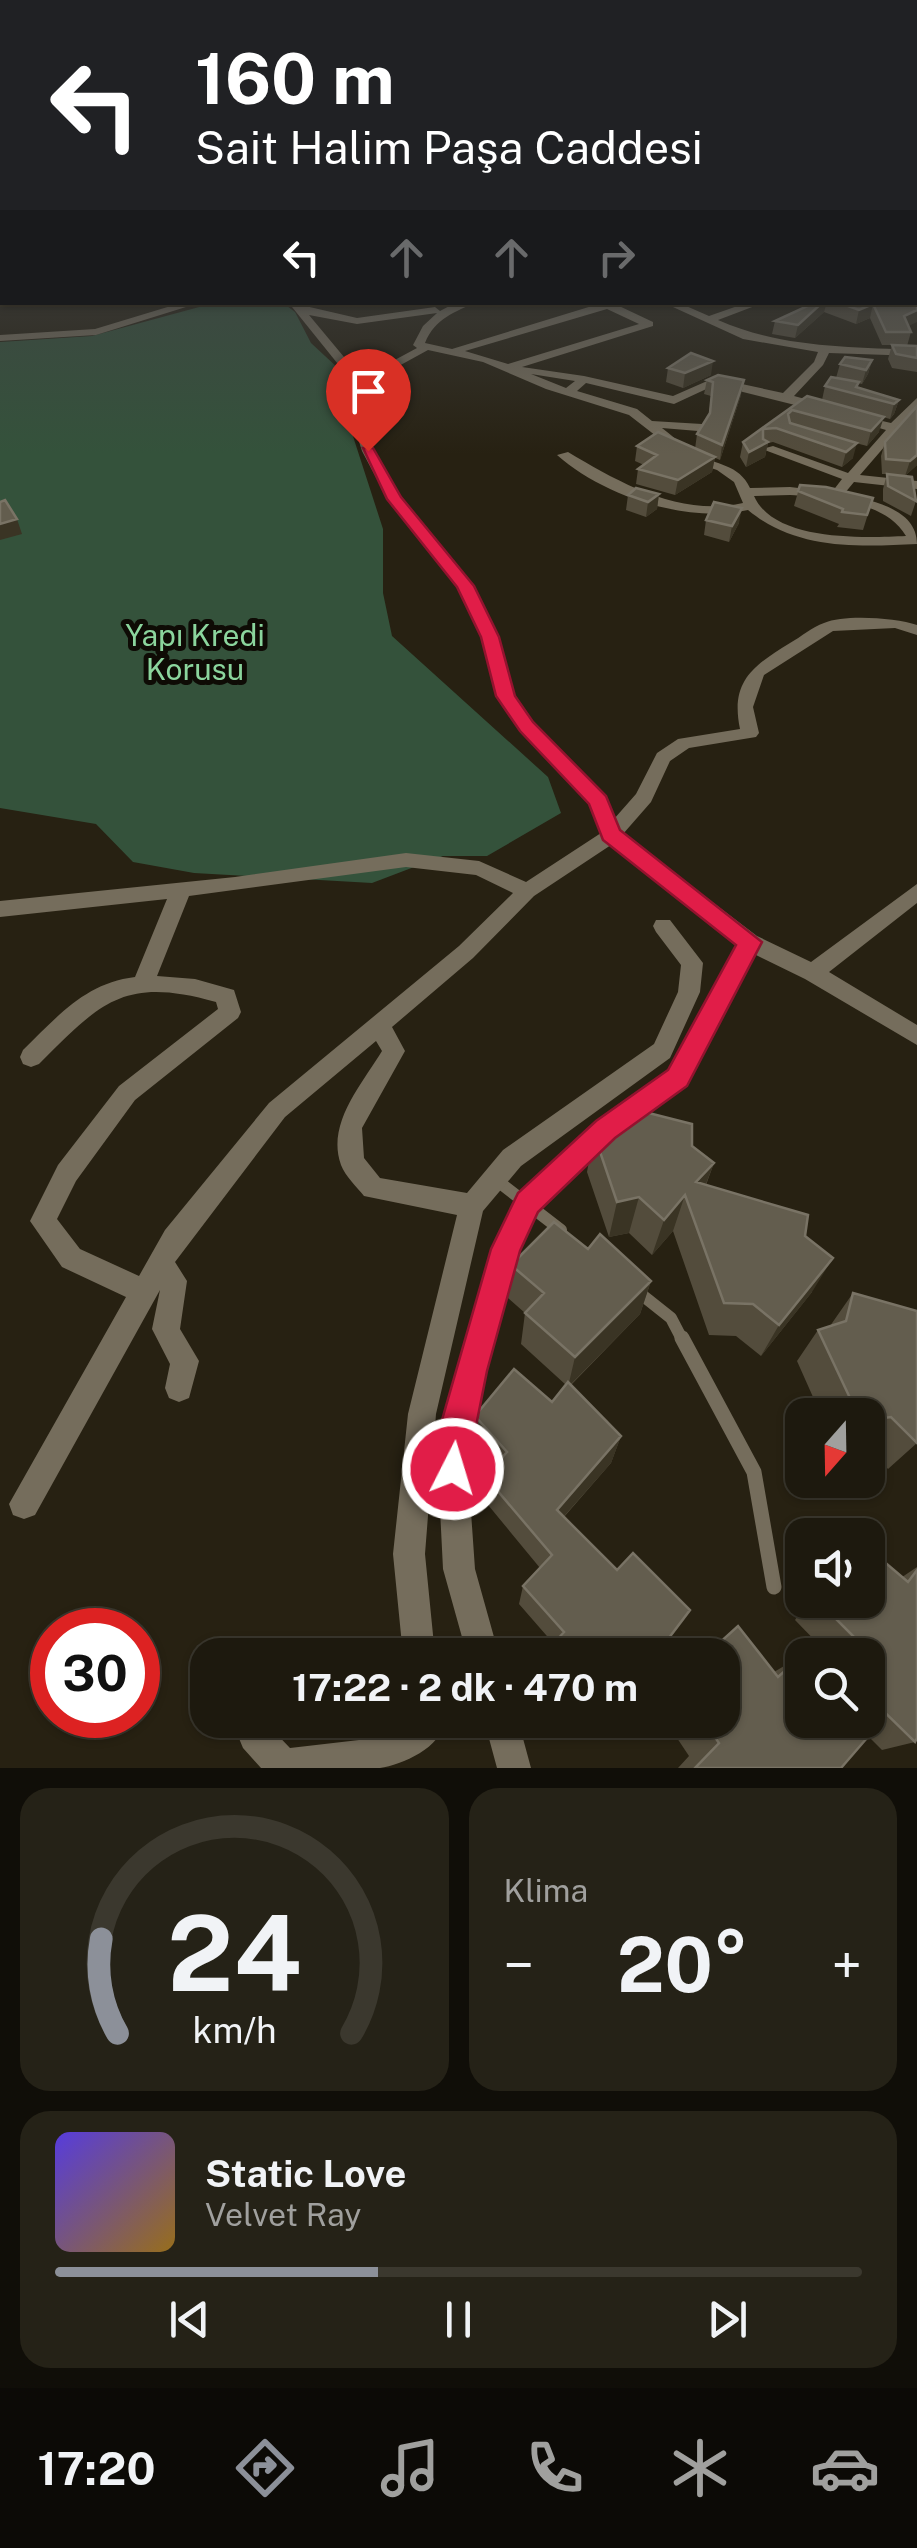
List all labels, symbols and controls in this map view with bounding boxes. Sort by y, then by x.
text: 160 m [195,37,395,120]
icon: left [30,40,160,170]
text: Sait Halim Paşa Caddesi [195,121,703,174]
icon: left [274,230,329,285]
icon: ahead [379,230,434,285]
icon: ahead [484,230,539,285]
icon: right [589,230,644,285]
pin [326,349,411,452]
icon: arrive [341,364,396,419]
park label: Yapı Kredi Korusu [125,617,265,687]
north arrow [785,1398,885,1498]
map controls [785,1398,885,1738]
position arrow [401,1417,505,1521]
button: sound [785,1518,885,1618]
speed limit sign: 30 [30,1608,160,1738]
button: search [785,1638,885,1738]
text: 17:22 · 2 dk · 470 m [292,1665,638,1710]
text: Klima [504,1872,588,1909]
text: 24 [167,1892,301,2014]
text: 20° [617,1921,749,2009]
text: − [504,1933,534,1997]
text: + [831,1933,862,1997]
text: km/h [192,2009,276,2051]
text: Static Love [205,2151,406,2196]
text: Velvet Ray [205,2196,361,2233]
icon: previous [162,2292,217,2347]
icon: pause [431,2292,486,2347]
icon: next [700,2292,755,2347]
icon: directions [230,2433,300,2503]
icon: music [375,2433,445,2503]
icon: phone [520,2433,590,2503]
icon: climate [665,2433,735,2503]
icon: car [810,2433,880,2503]
text: 17:20 [37,2442,155,2495]

